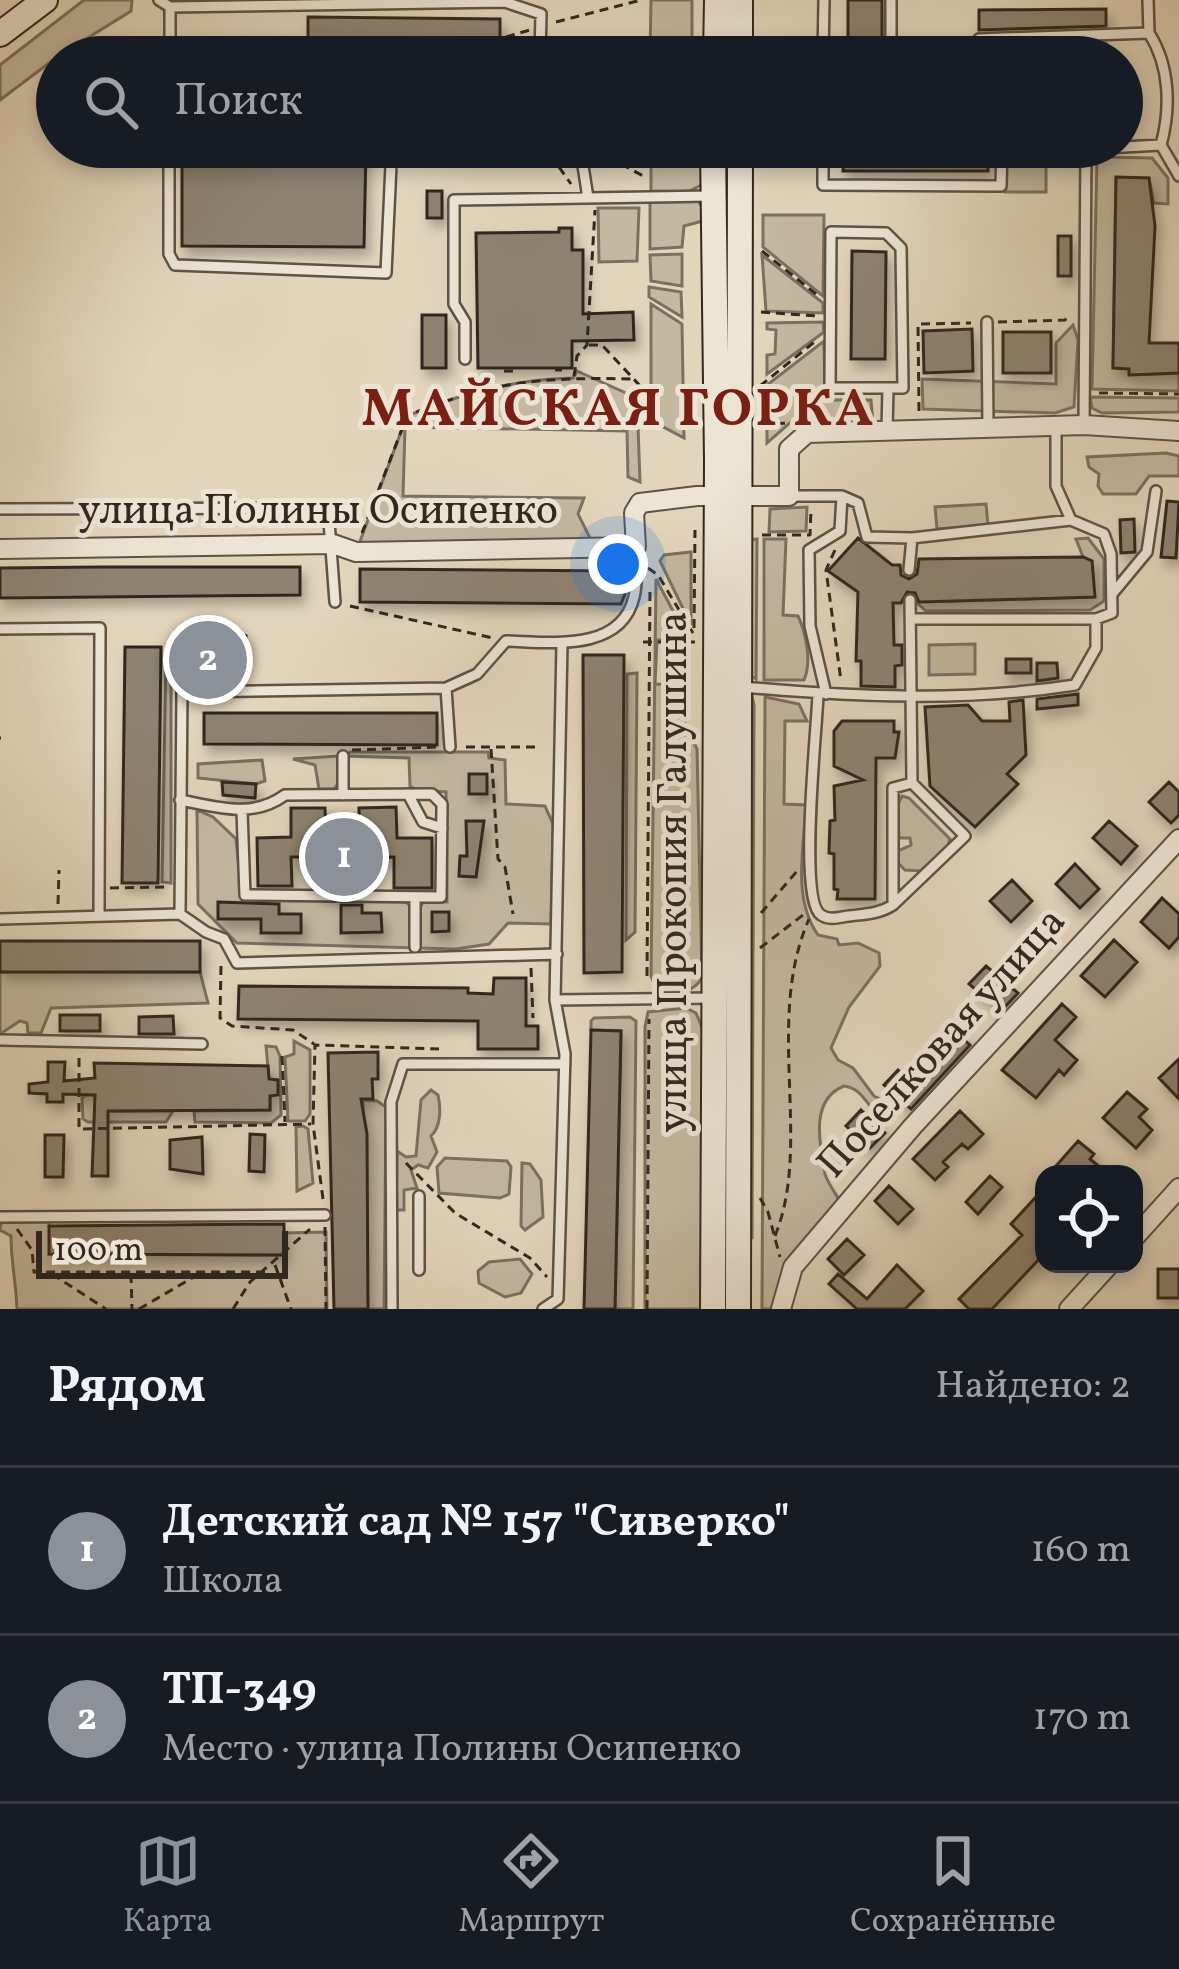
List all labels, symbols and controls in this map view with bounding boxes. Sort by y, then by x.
search box [36,36,1143,168]
icon: search [78,69,144,135]
text: Поиск [174,71,303,134]
district label: МАЙСКАЯ ГОРКА [361,374,877,449]
street label: улица Полины Осипенко [78,483,558,542]
your location [588,534,648,594]
street label: улица Прокопия Галушина [646,611,705,1133]
pin: 2 [169,615,247,705]
pin: 1 [305,812,383,902]
street label: Поселковая улица [805,895,1081,1193]
map controls [1035,1165,1143,1273]
button: locate [1035,1165,1143,1273]
scale bar [36,1225,288,1278]
text: 100 m [54,1229,143,1275]
text: Рядом [48,1352,206,1423]
text: Найдено: 2 [935,1360,1131,1414]
text: Детский сад № 157 "Сиверко" [162,1492,790,1555]
text: 1 [79,1524,95,1578]
text: 160 m [1030,1524,1131,1578]
text: Школа [162,1555,283,1609]
text: ТП-349 [162,1660,316,1723]
text: 2 [77,1692,97,1746]
text: 170 m [1033,1692,1131,1746]
text: Место · улица Полины Осипенко [162,1723,742,1777]
tab: Карта [123,1828,213,1946]
tab: Маршрут [459,1828,604,1946]
tab: Сохранённые [850,1828,1056,1946]

